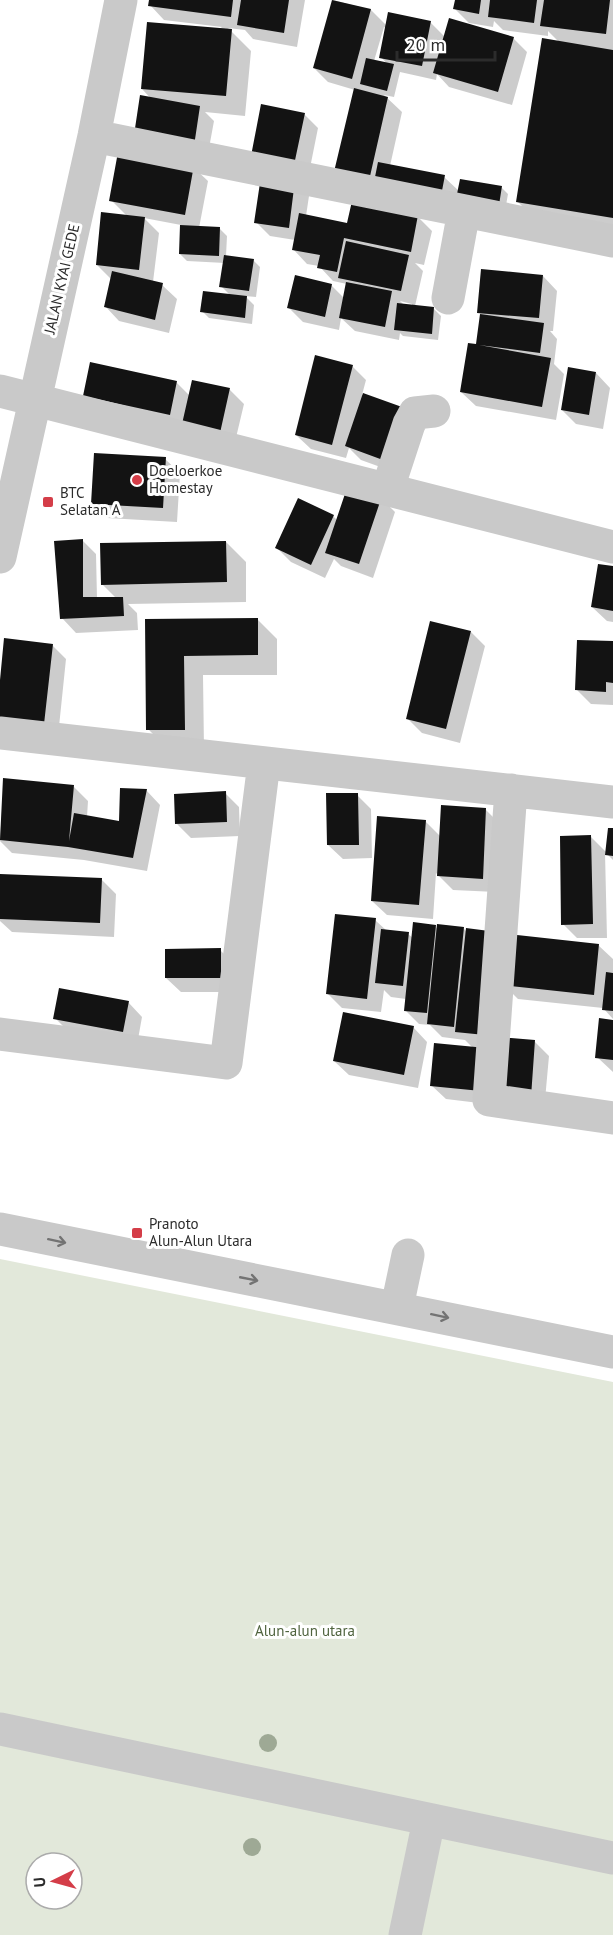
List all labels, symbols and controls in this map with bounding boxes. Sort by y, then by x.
scale bar [397,24,494,62]
text: 20 m [406,33,445,56]
street label: JALAN KYAI GEDE [39,222,83,337]
place label: Doeloerkoe Homestay [149,461,222,497]
marker: Doeloerkoe Homestay [130,473,144,487]
place label: BTC Selatan A [60,483,121,519]
marker: BTC Selatan A [41,495,55,509]
place label: Pranoto Alun-Alun Utara [149,1214,252,1250]
marker: Pranoto Alun-Alun Utara [130,1226,144,1240]
one-way arrow [47,1236,67,1247]
one-way arrow [238,1274,258,1285]
one-way arrow [430,1311,449,1322]
park label: Alun-alun utara [255,1621,355,1640]
north arrow [24,1851,84,1911]
text: U [29,1876,49,1888]

